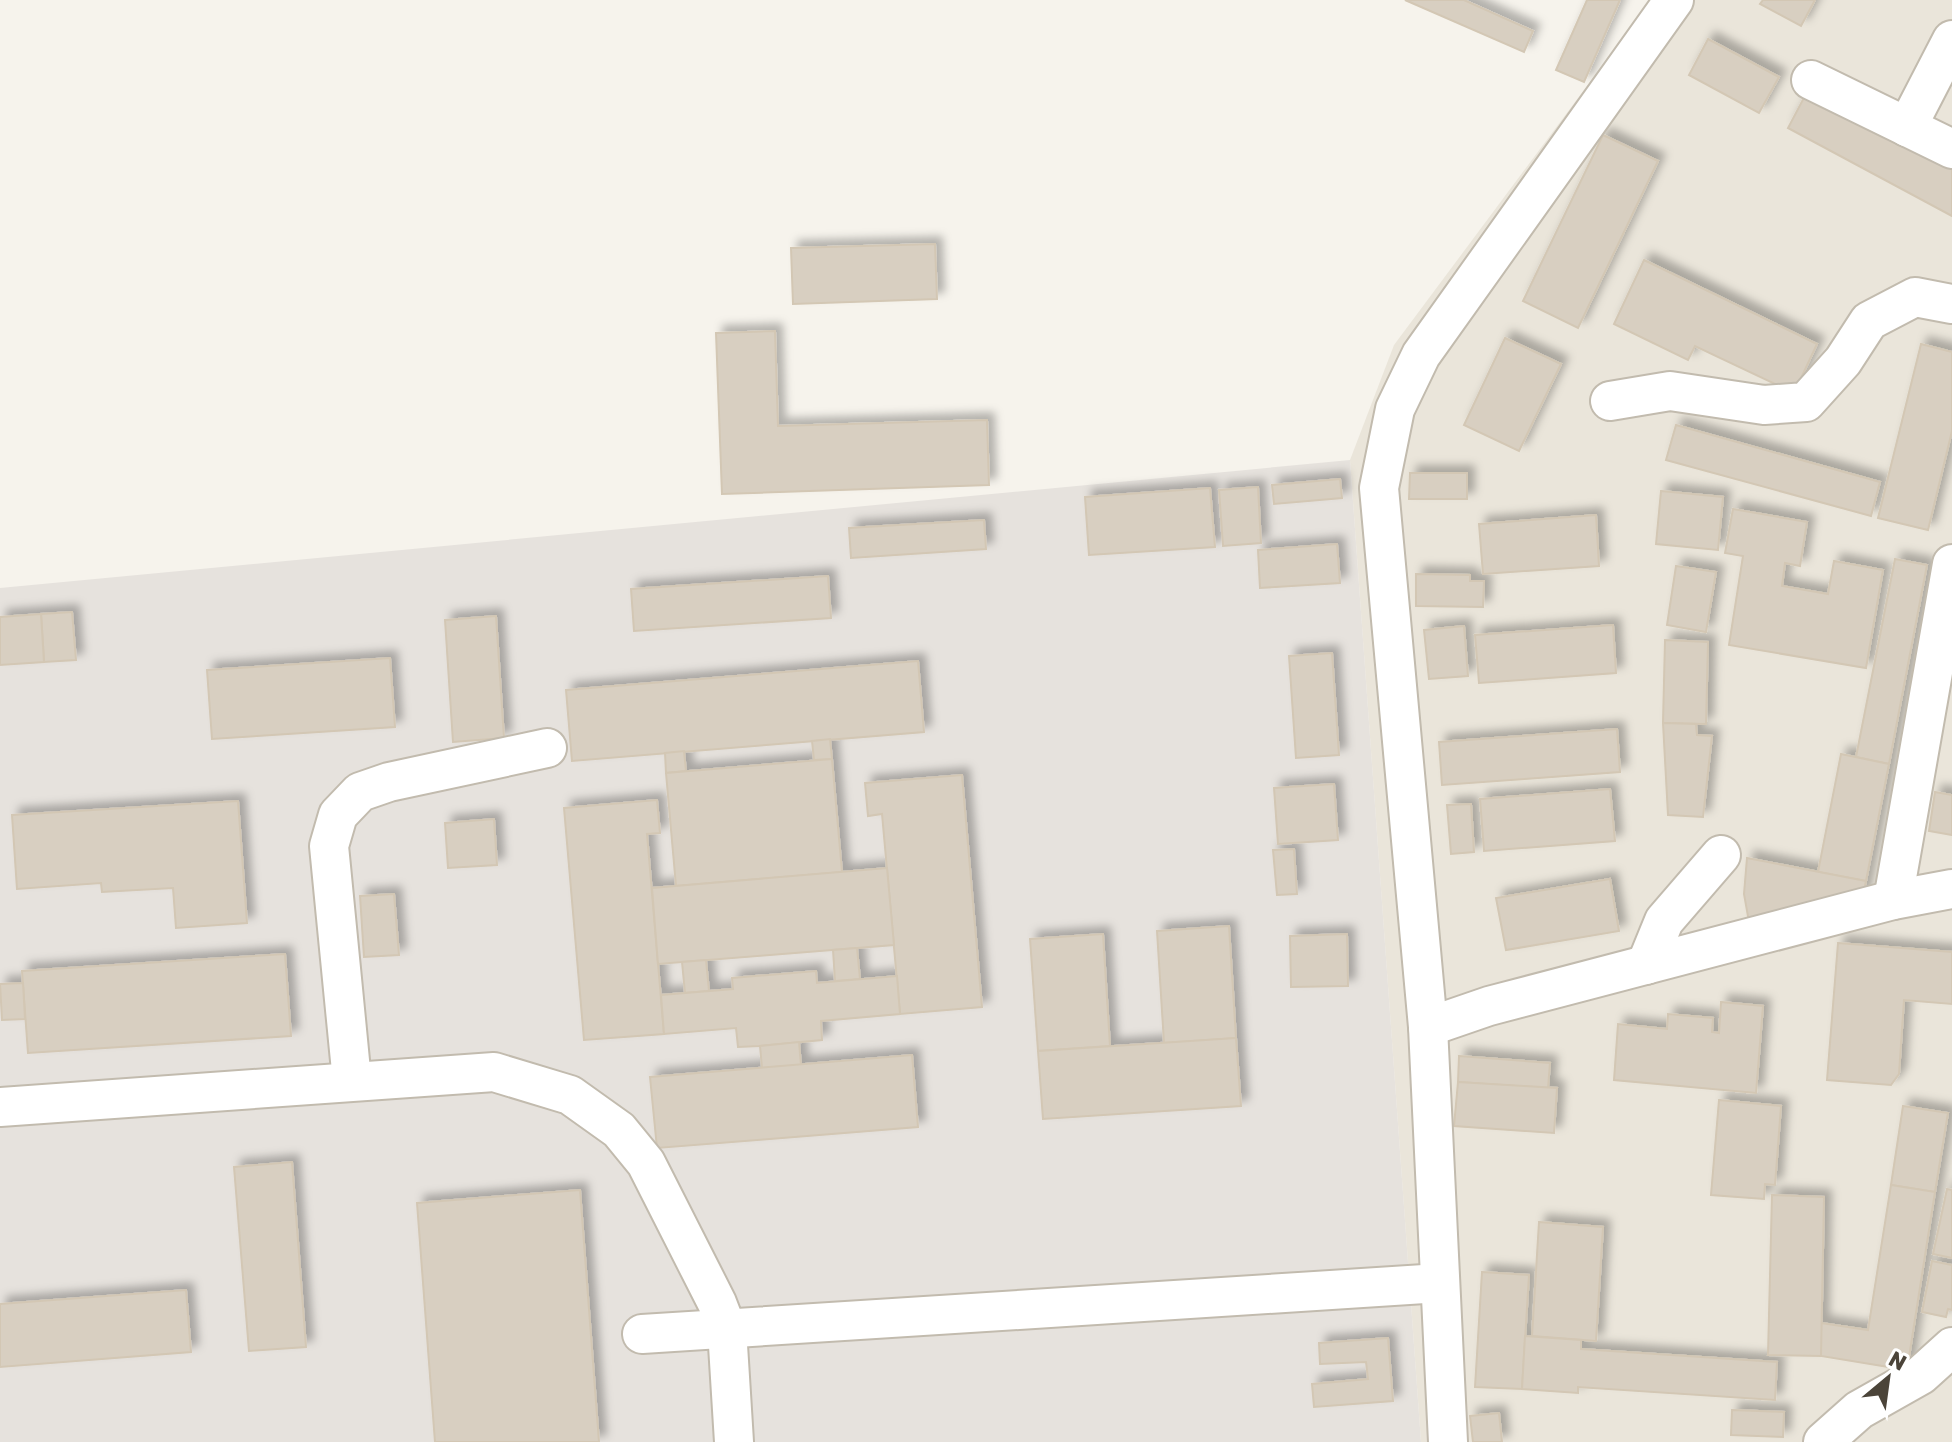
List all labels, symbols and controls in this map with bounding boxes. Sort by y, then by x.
north arrow [1848,1338,1928,1418]
text: N [1884,1345,1911,1377]

